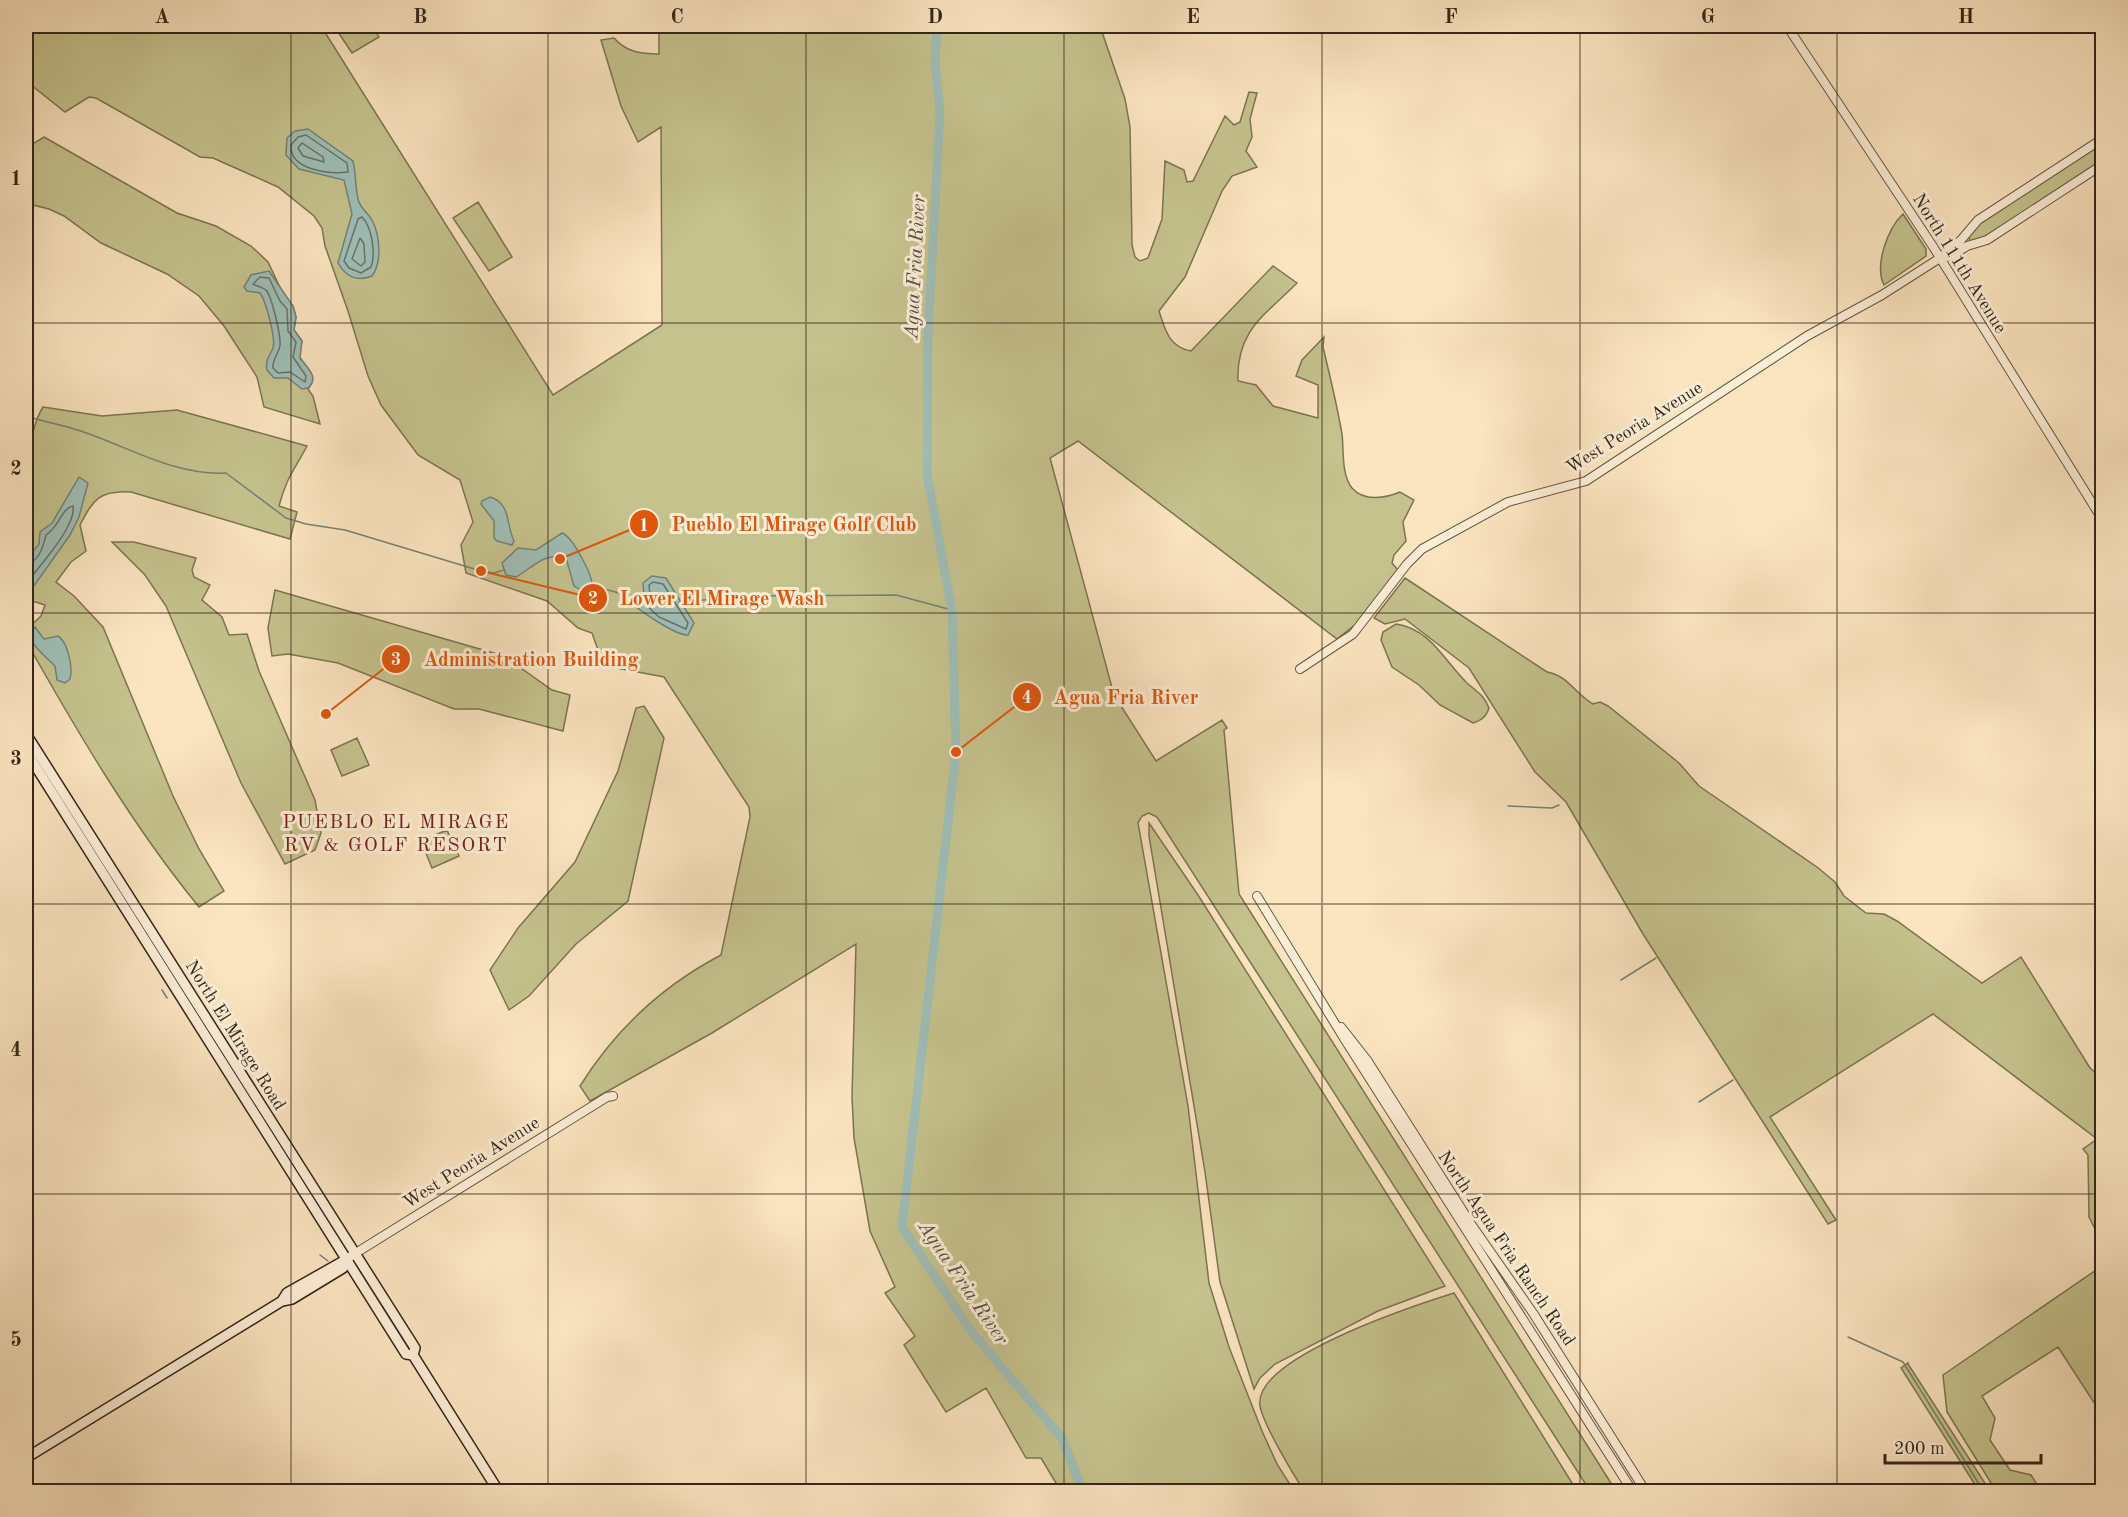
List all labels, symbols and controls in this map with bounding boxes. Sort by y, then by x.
text: A [154,8,170,28]
text: B [413,8,427,28]
text: C [670,8,684,28]
text: D [927,8,943,28]
text: E [1186,8,1200,28]
text: F [1444,8,1458,28]
text: G [1701,8,1715,28]
text: H [1958,8,1974,28]
text: 1 [10,170,22,190]
street label: North 111th Avenue [1909,191,2009,337]
water label: Agua Fria River [902,194,930,341]
street label: West Peoria Avenue [1563,379,1706,477]
text: 2 [10,460,22,480]
callout: Pueblo El Mirage Golf Club [629,505,929,543]
text: Pueblo El Mirage Golf Club [671,516,917,536]
text: 1 [639,517,649,535]
callout: Lower El Mirage Wash [578,579,837,617]
text: 2 [588,590,598,608]
text: Lower El Mirage Wash [619,590,825,610]
callout: Administration Building [381,640,650,678]
text: 3 [391,651,401,669]
text: Administration Building [424,651,638,671]
callout: Agua Fria River [1012,678,1211,716]
text: 4 [1022,689,1032,707]
text: Agua Fria River [1054,689,1199,709]
text: 3 [10,750,22,770]
district label: PUEBLO EL MIRAGE RV & GOLF RESORT [282,813,510,856]
street label: North El Mirage Road [182,957,289,1114]
text: 4 [10,1041,22,1061]
street label: West Peoria Avenue [400,1114,543,1212]
street label: North Agua Fria Ranch Road [1434,1148,1578,1349]
water label: Agua Fria River [913,1217,1011,1349]
text: 5 [10,1330,22,1351]
scale bar [1885,1427,2041,1465]
text: 200 m [1894,1440,1945,1458]

